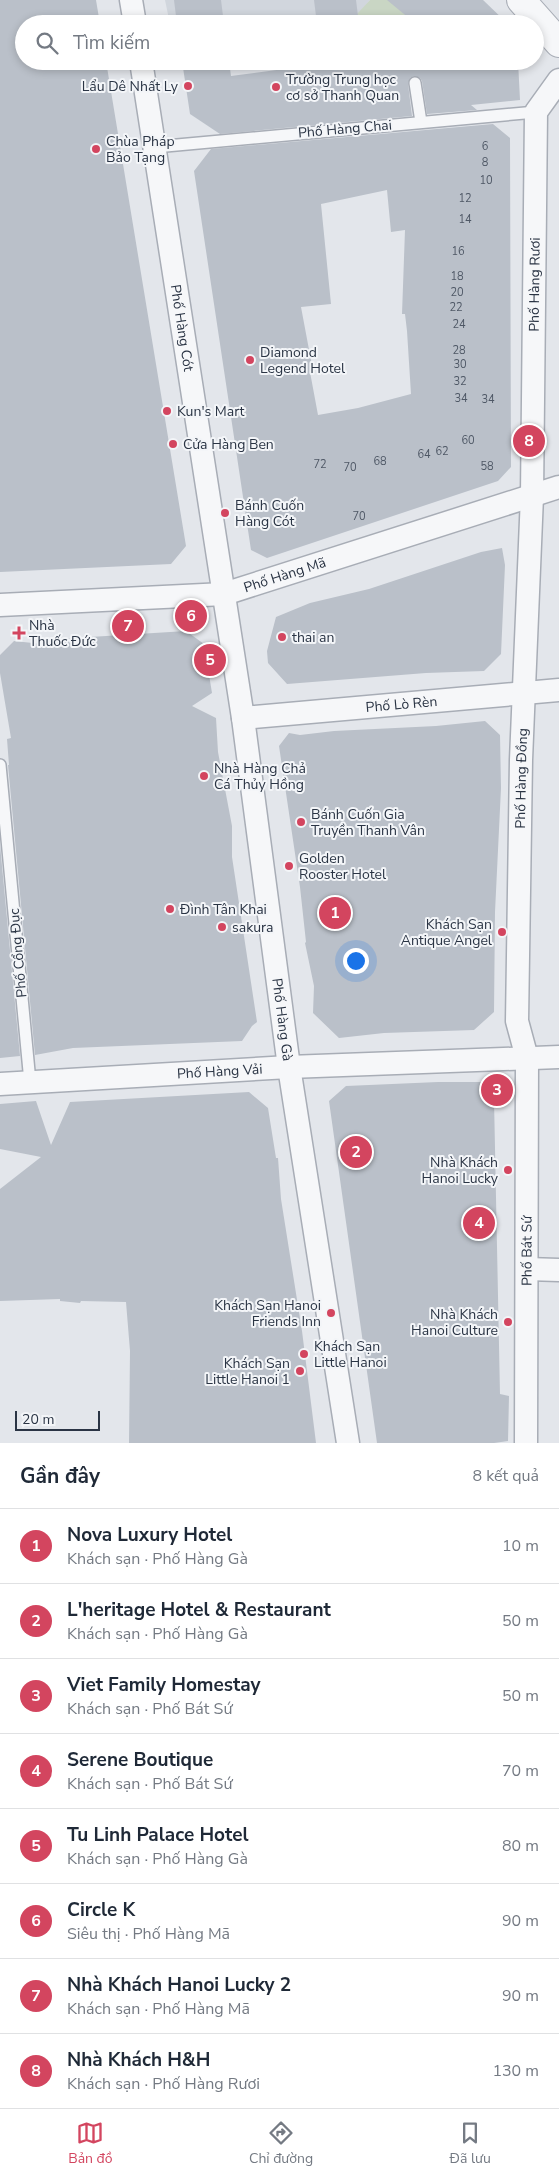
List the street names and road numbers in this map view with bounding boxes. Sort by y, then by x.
street label: Phố Hàng Chai [297,115,393,143]
street label: Phố Hàng Rươi [524,237,544,332]
street label: Phố Hàng Cót [166,283,199,373]
street label: Phố Hàng Mã [241,553,328,597]
street label: Phố Lò Rèn [365,691,438,717]
street label: Phố Hàng Đồng [510,728,532,829]
street label: Phố Cổng Đục [5,907,31,998]
street label: Phố Hàng Gà [268,977,298,1062]
street label: Phố Hàng Vải [176,1059,263,1083]
street label: Phố Bát Sứ [517,1215,536,1286]

